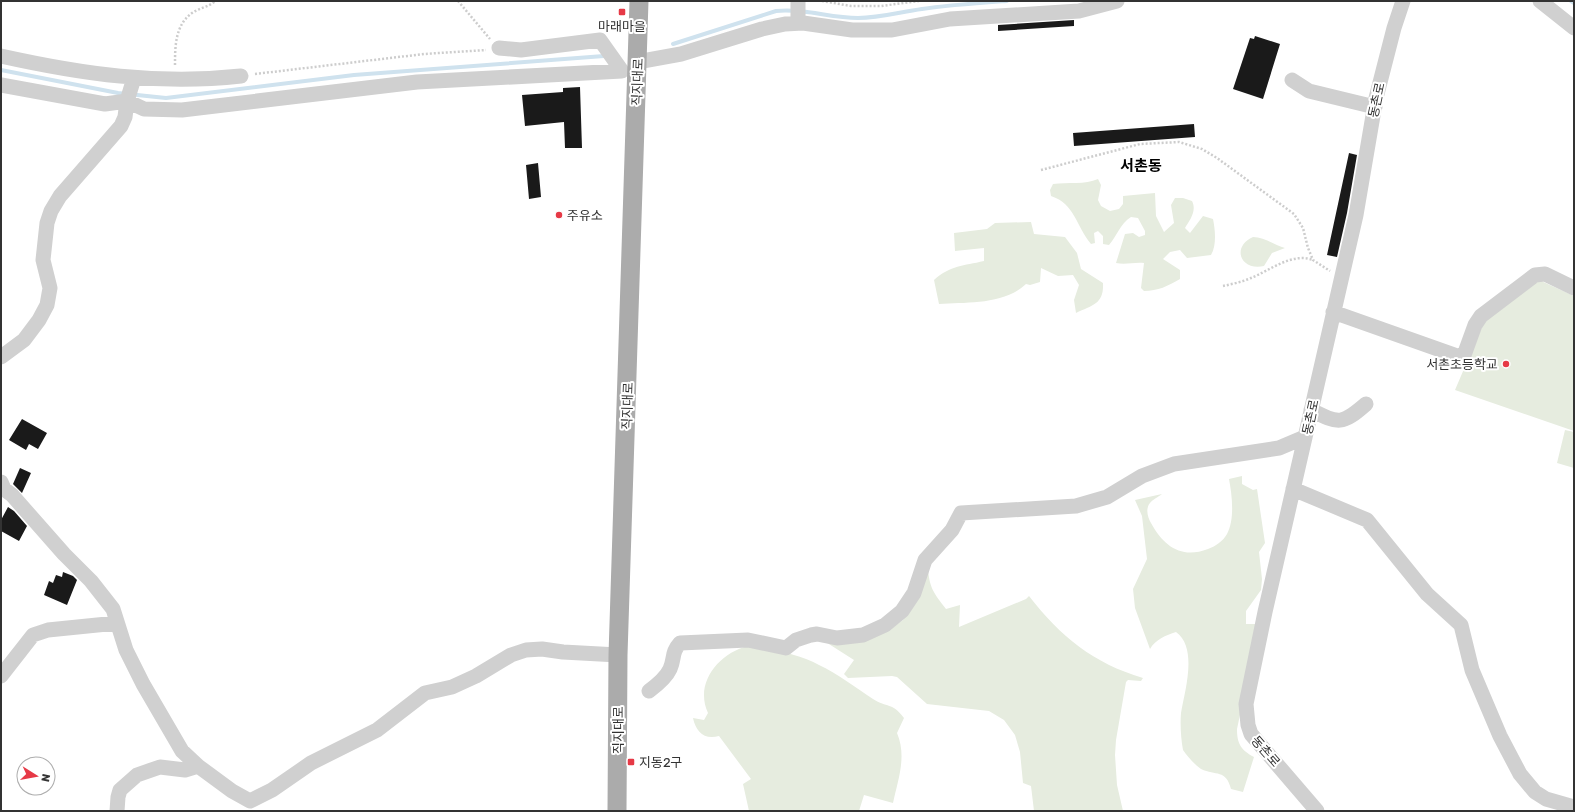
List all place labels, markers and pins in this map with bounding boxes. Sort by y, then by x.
marker: 마래마을 [617,7,627,17]
place label: 마래마을 [598,19,646,34]
place label: 주유소 [567,208,603,223]
marker: 주유소 [554,210,564,220]
place label: 서촌초등학교 [1426,357,1498,372]
marker: 서촌초등학교 [1501,359,1511,369]
place label: 지동2구 [639,755,683,770]
marker: 지동2구 [626,757,636,767]

